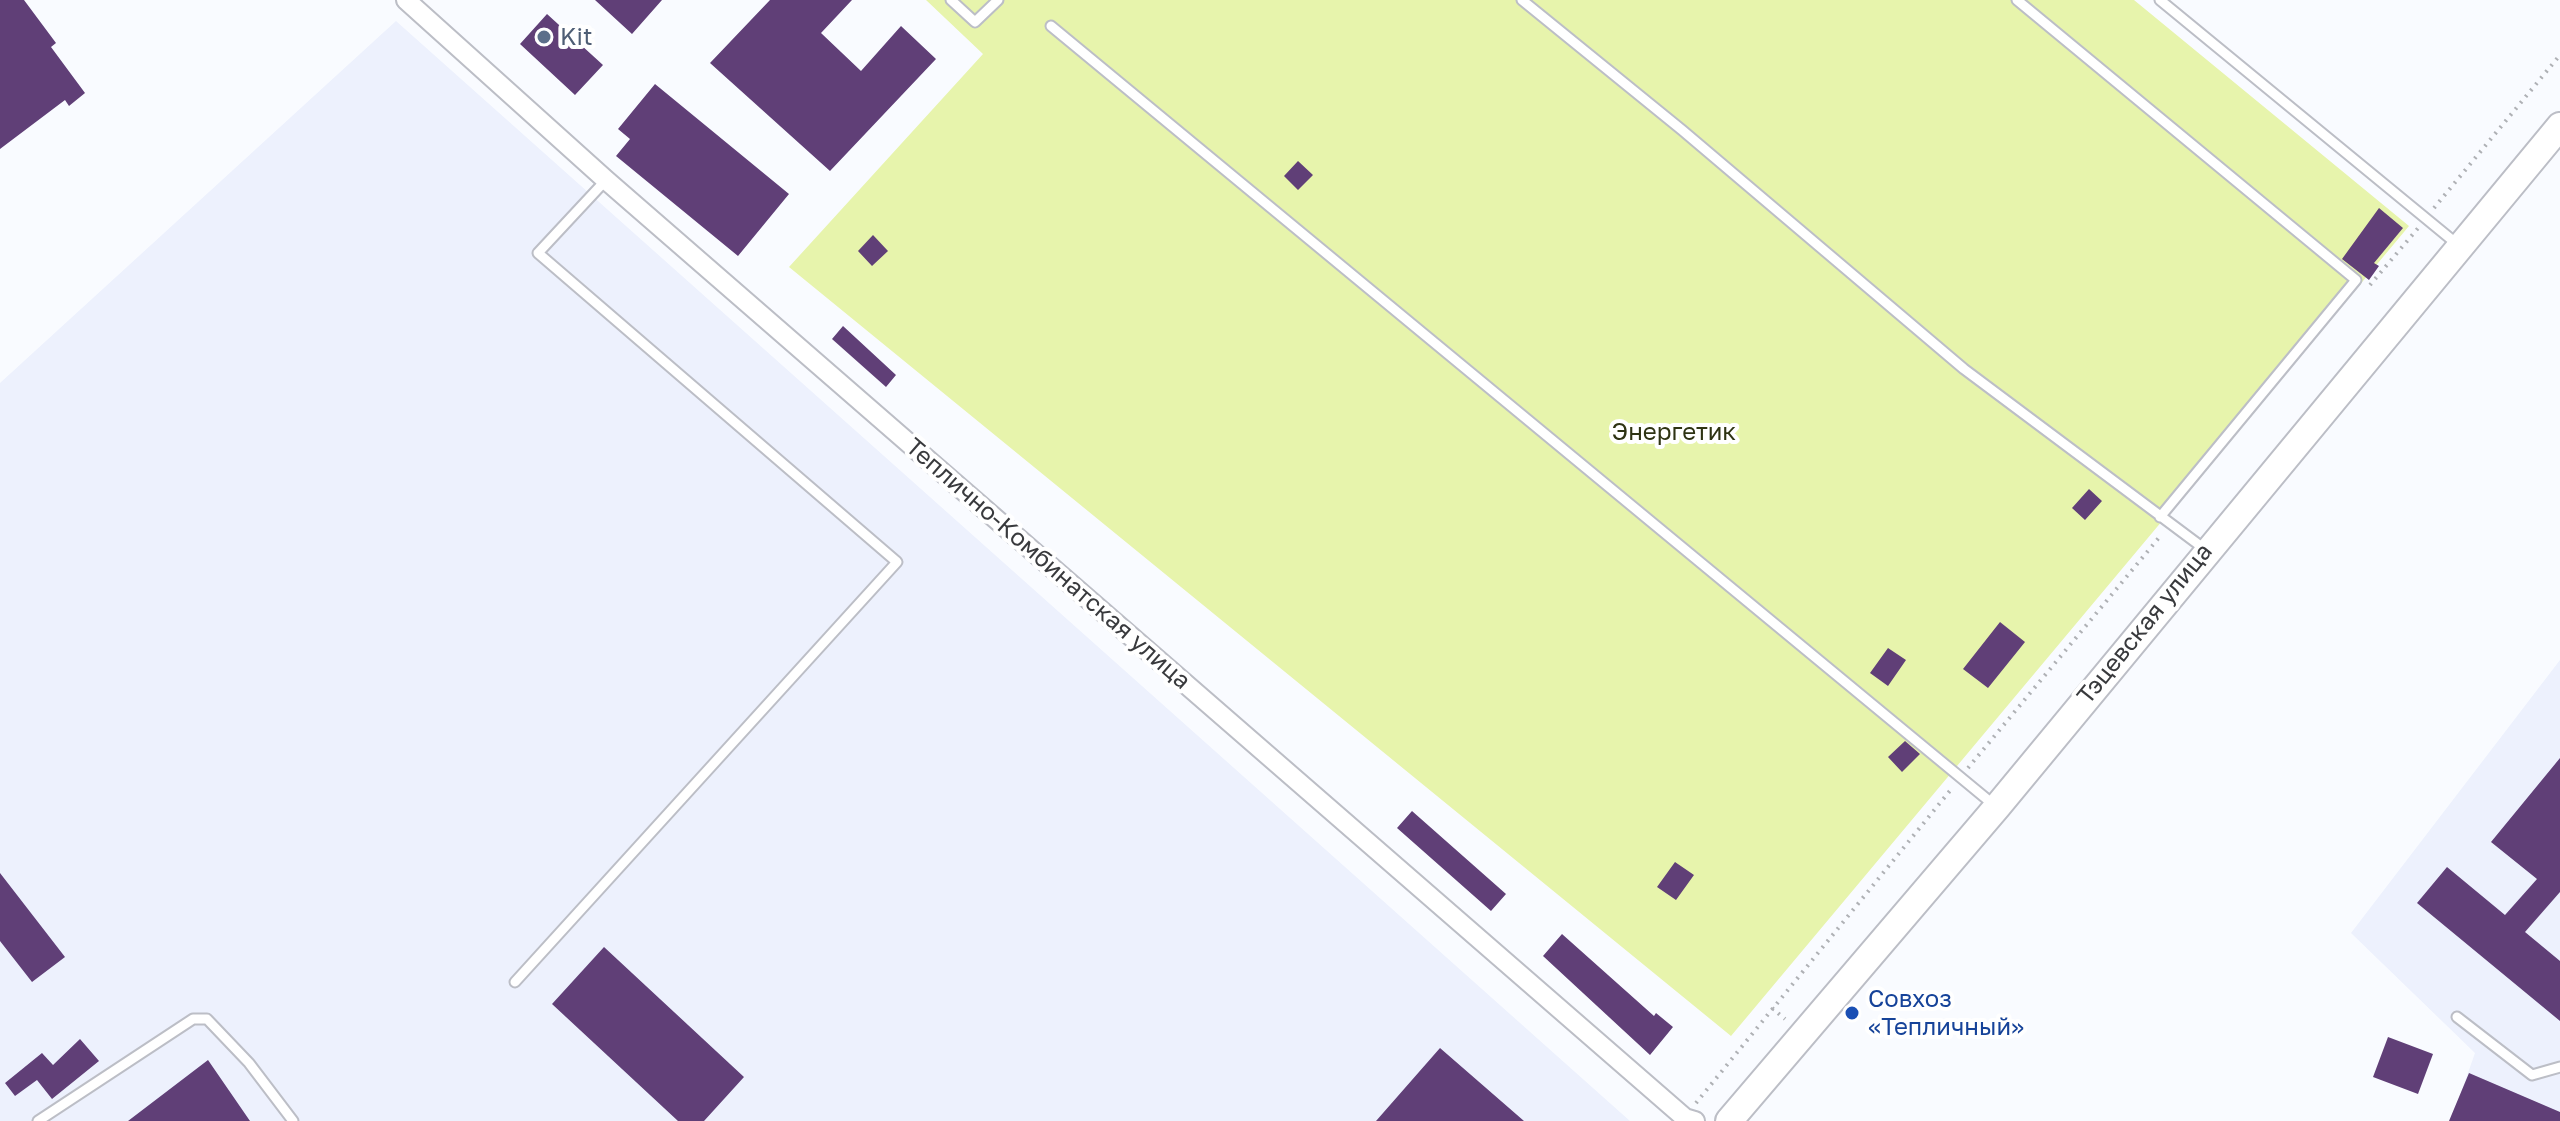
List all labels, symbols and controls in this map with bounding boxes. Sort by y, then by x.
place label: Kit [560,23,593,51]
marker: Kit [535,28,553,46]
park label: Энергетик [1612,418,1736,446]
street label: Теплично-Комбинатская улица [900,432,1196,696]
street label: Тэцевская улица [2071,538,2219,710]
place label: Совхоз «Тепличный» [1868,985,2024,1041]
marker: Совхоз «Тепличный» [1843,1004,1861,1022]

